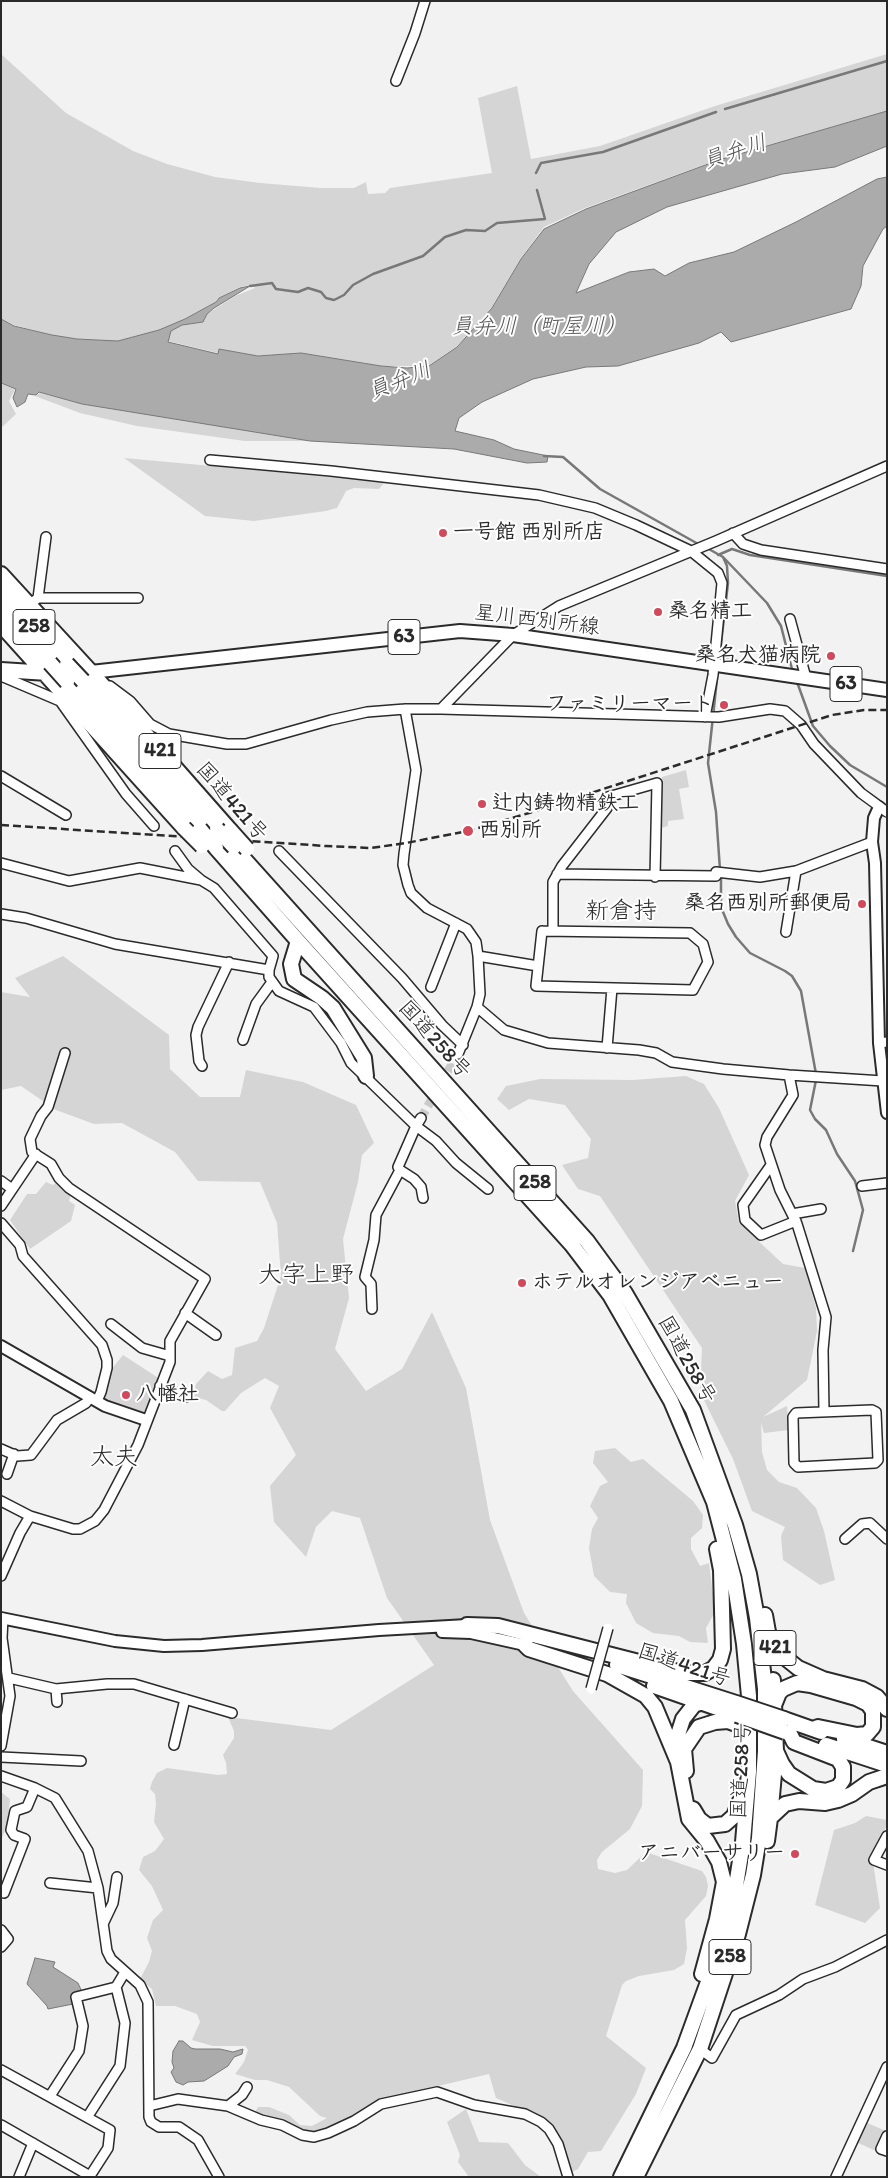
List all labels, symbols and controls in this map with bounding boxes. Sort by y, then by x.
water label: 員弁川 [700,130,770,176]
water label: 員弁川（町屋川） [451,314,627,340]
water label: 員弁川 [364,357,436,407]
place label: 一号館 西別所店 [453,520,605,546]
marker: 一号館 西別所店 [437,527,449,539]
place label: 桑名精工 [668,599,752,625]
street label: 星川西別所線 [473,601,601,641]
marker: 桑名精工 [652,606,664,618]
road number: 258 [13,610,55,644]
road number: 63 [388,620,420,654]
place label: 桑名犬猫病院 [695,643,821,669]
marker: 桑名犬猫病院 [825,650,837,662]
road number: 63 [830,666,862,702]
place label: ファミリーマート [546,692,714,718]
marker: ファミリーマート [718,699,730,711]
road number: 421 [139,734,181,768]
street label: 国道421号 [190,757,272,847]
place label: 辻内鋳物精鉄工 [492,791,639,817]
marker: 辻内鋳物精鉄工 [476,798,488,810]
place label: 西別所 [479,818,542,844]
marker: 西別所 [461,824,475,838]
place label: 桑名西別所郵便局 [684,891,852,917]
district label: 新倉持 [585,898,657,926]
marker: 桑名西別所郵便局 [856,898,868,910]
street label: 国道258号 [392,996,476,1084]
road number: 258 [514,1166,556,1200]
district label: 大字上野 [258,1262,354,1290]
place label: ホテルオレンジアベニュー [532,1270,784,1296]
marker: ホテルオレンジアベニュー [516,1277,528,1289]
street label: 国道258号 [652,1312,720,1408]
place label: 八幡社 [136,1382,199,1408]
marker: 八幡社 [120,1389,132,1401]
district label: 太夫 [90,1444,138,1472]
road number: 421 [754,1630,796,1666]
street label: 国道421号 [634,1639,734,1693]
street label: 国道258号 [727,1722,757,1820]
place label: アニバーサリー [638,1841,785,1867]
marker: アニバーサリー [789,1848,801,1860]
road number: 258 [709,1940,751,1974]

